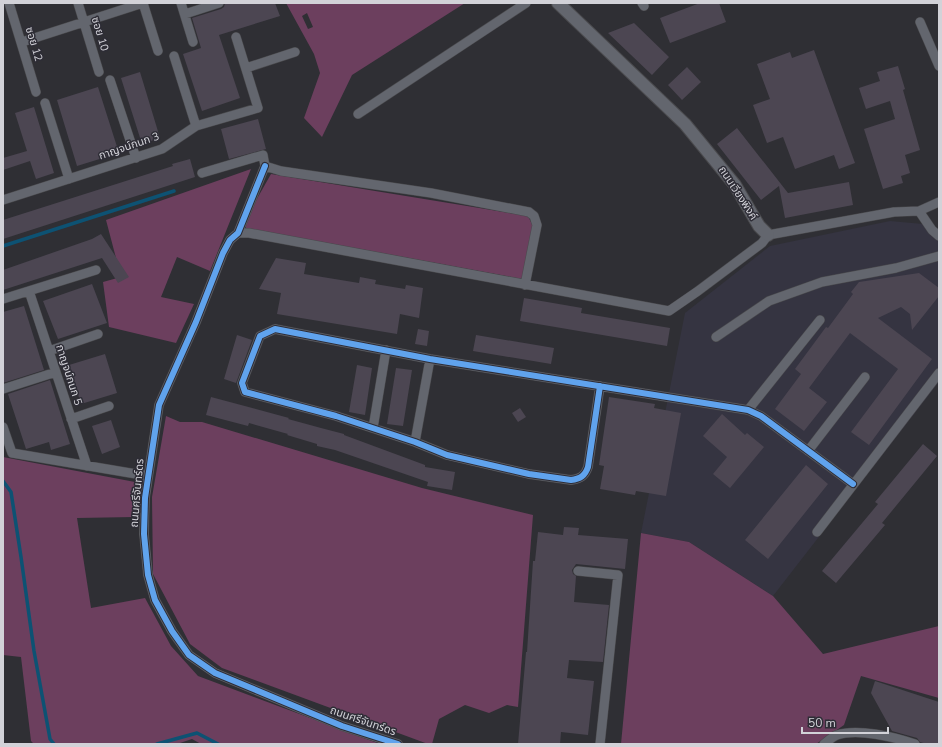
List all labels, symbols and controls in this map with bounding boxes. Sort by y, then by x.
street label: ซอย 10 [88,15,112,53]
street label: ซอย 12 [22,25,46,63]
street label: กาญจน์กนก 3 [97,129,161,163]
street label: ถนนเวียงพิงค์ [715,163,761,223]
street label: กาญจน์กนก 5 [52,343,86,408]
street label: ถนนศรีจันทร์ดร [127,458,147,528]
street label: ถนนศรีจันทร์ดร [328,703,398,739]
scale bar [802,709,888,735]
text: 50 m [808,715,836,731]

